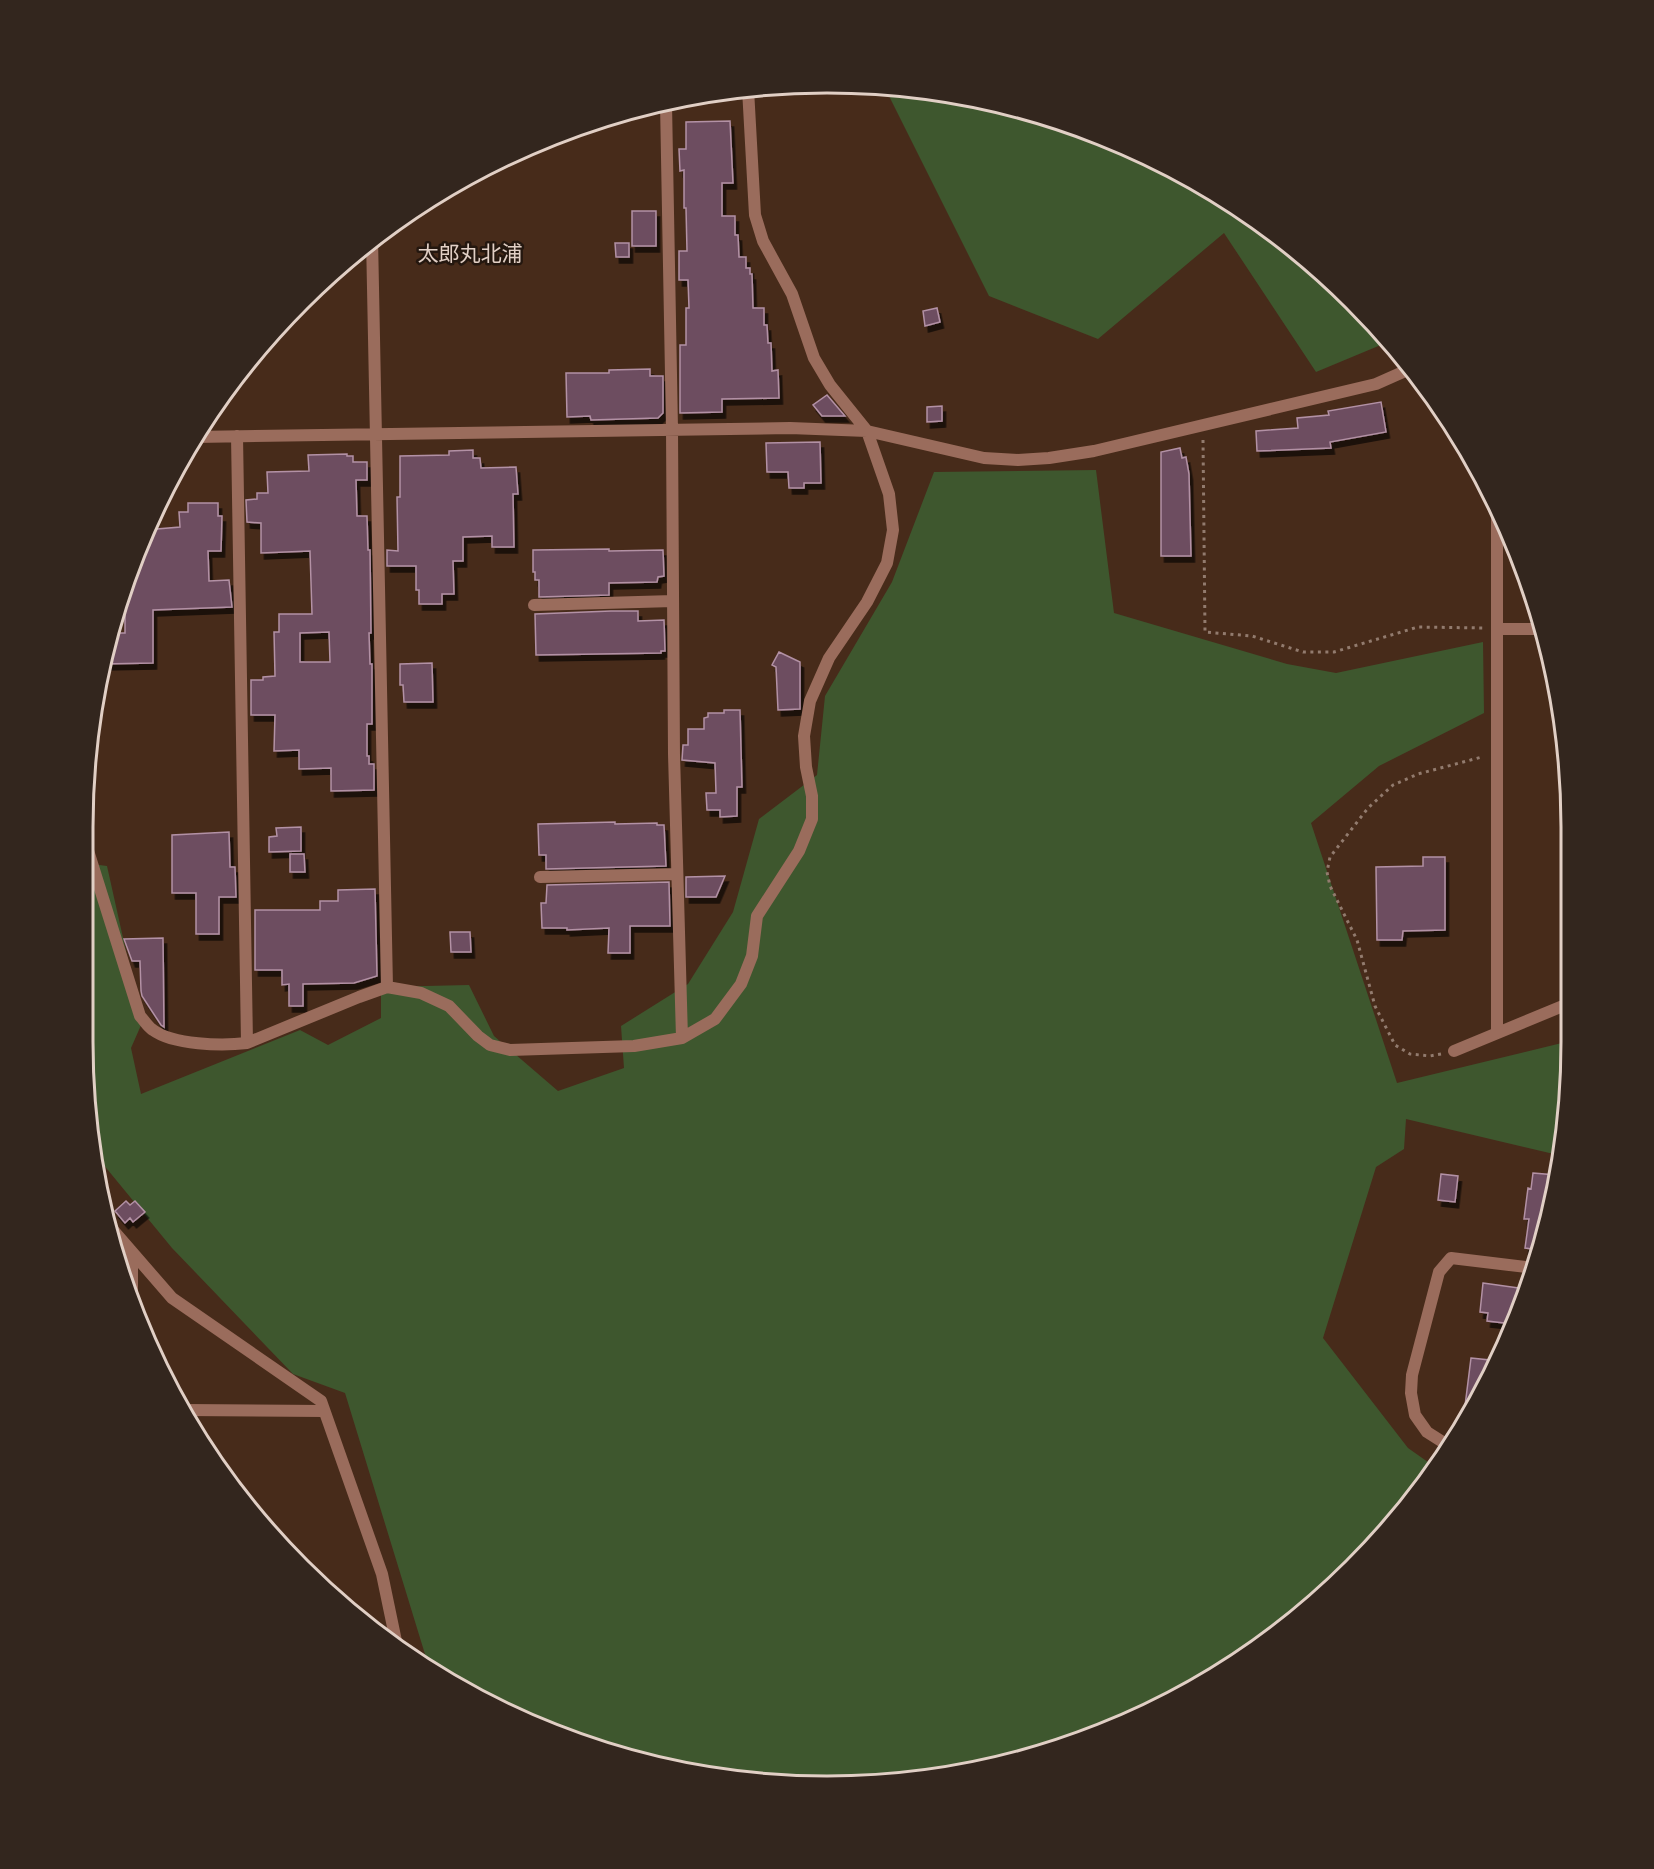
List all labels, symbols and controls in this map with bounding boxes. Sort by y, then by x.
district label: 太郎丸北浦 [418,241,523,266]

